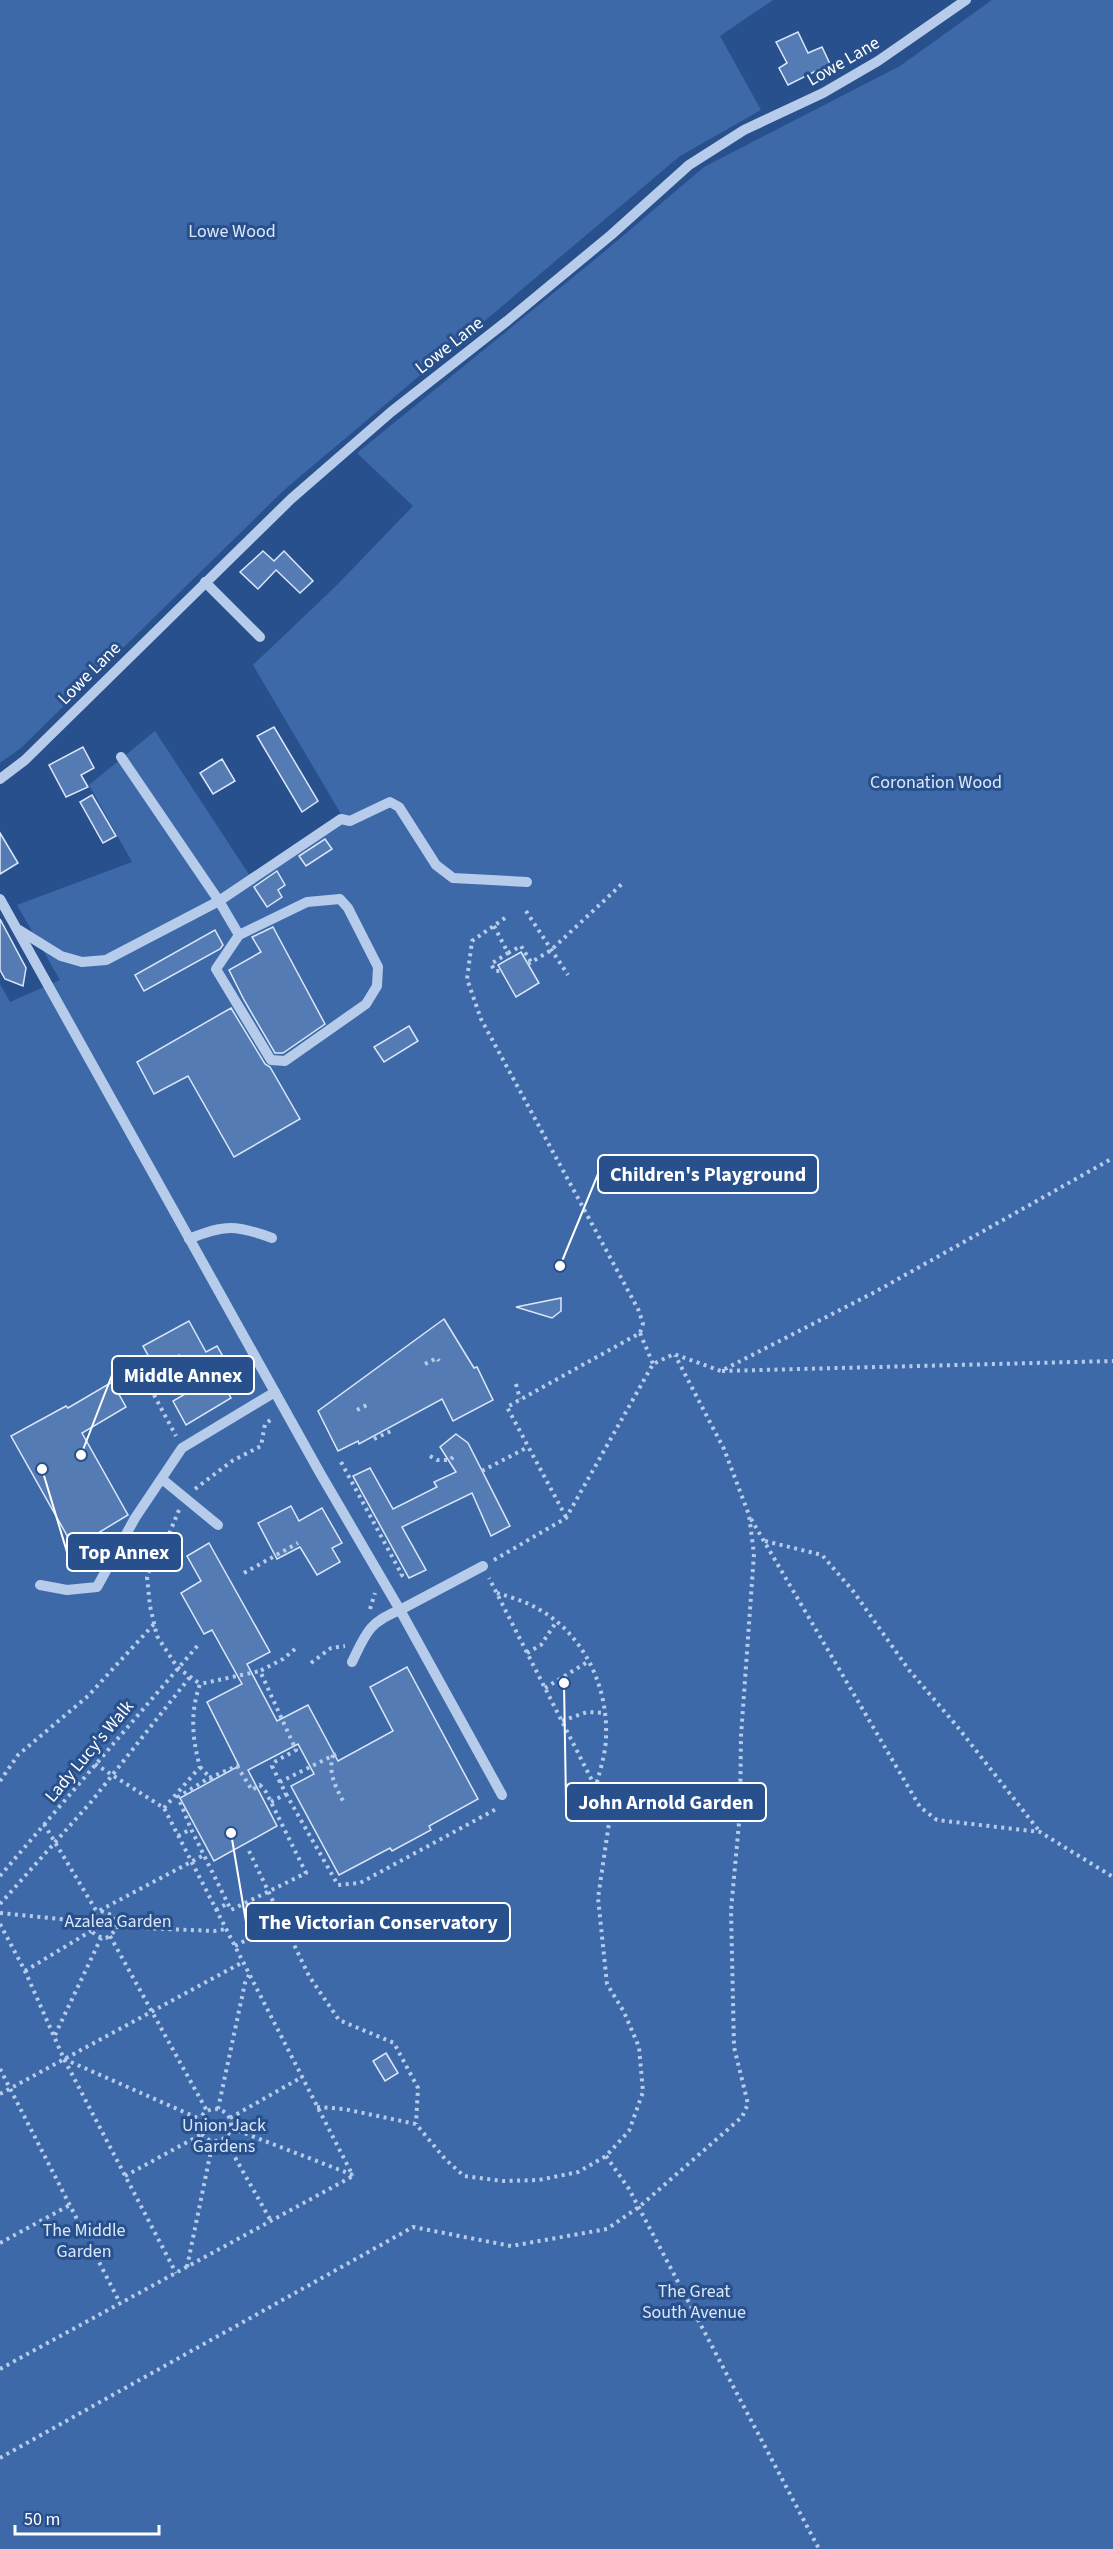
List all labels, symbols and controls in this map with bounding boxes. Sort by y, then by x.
street label: Lowe Lane [802,31,884,92]
park label: Lowe Wood [188,219,276,244]
street label: Lowe Lane [410,311,489,380]
street label: Lowe Lane [52,636,127,711]
park label: Coronation Wood [870,770,1002,795]
callout: Children's Playground [598,1155,818,1193]
text: Children's Playground [610,1161,806,1189]
callout: Middle Annex [112,1356,254,1394]
text: Middle Annex [124,1362,242,1390]
callout: Top Annex [67,1533,182,1571]
text: Top Annex [79,1539,169,1567]
street label: Lady Lucy's Walk [39,1695,140,1808]
callout: John Arnold Garden [566,1783,766,1821]
text: John Arnold Garden [578,1789,754,1817]
callout: The Victorian Conservatory [246,1903,510,1941]
park label: Azalea Garden [64,1909,172,1934]
text: The Victorian Conservatory [258,1909,498,1937]
park label: Union Jack Gardens [182,2113,266,2159]
park label: The Middle Garden [43,2218,126,2264]
park label: The Great South Avenue [642,2279,746,2325]
scale bar [15,2498,159,2536]
text: 50 m [24,2507,60,2532]

